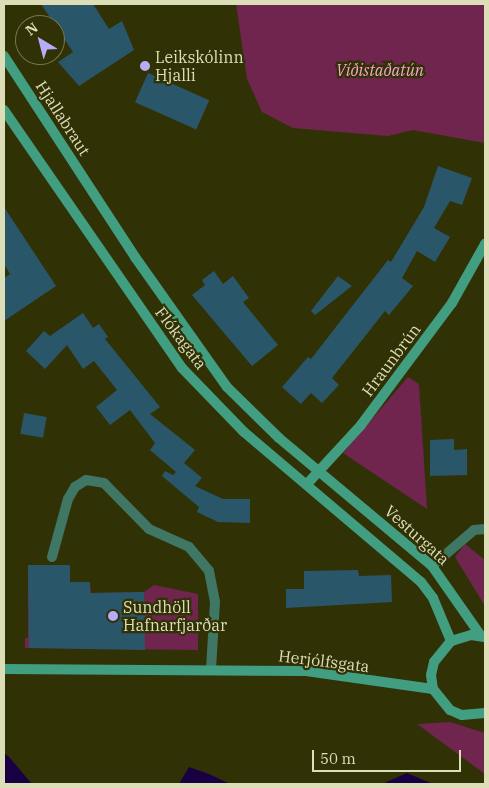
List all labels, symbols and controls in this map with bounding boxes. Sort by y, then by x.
north arrow [15,15,65,65]
text: N [22,18,41,39]
place label: Leikskólinn Hjalli [155,47,244,85]
marker: Leikskólinn Hjalli [139,60,151,72]
park label: Víðistaðatún [336,60,424,80]
street label: Hjallabraut [32,77,94,159]
street label: Flókagata [151,303,211,373]
street label: Hraunbrún [358,320,424,400]
street label: Vesturgata [381,501,453,569]
place label: Sundhöll Hafnarfjarðar [123,597,227,635]
marker: Sundhöll Hafnarfjarðar [107,610,119,622]
street label: Herjólfsgata [277,646,371,676]
scale bar [314,740,463,772]
text: 50 m [320,749,356,768]

